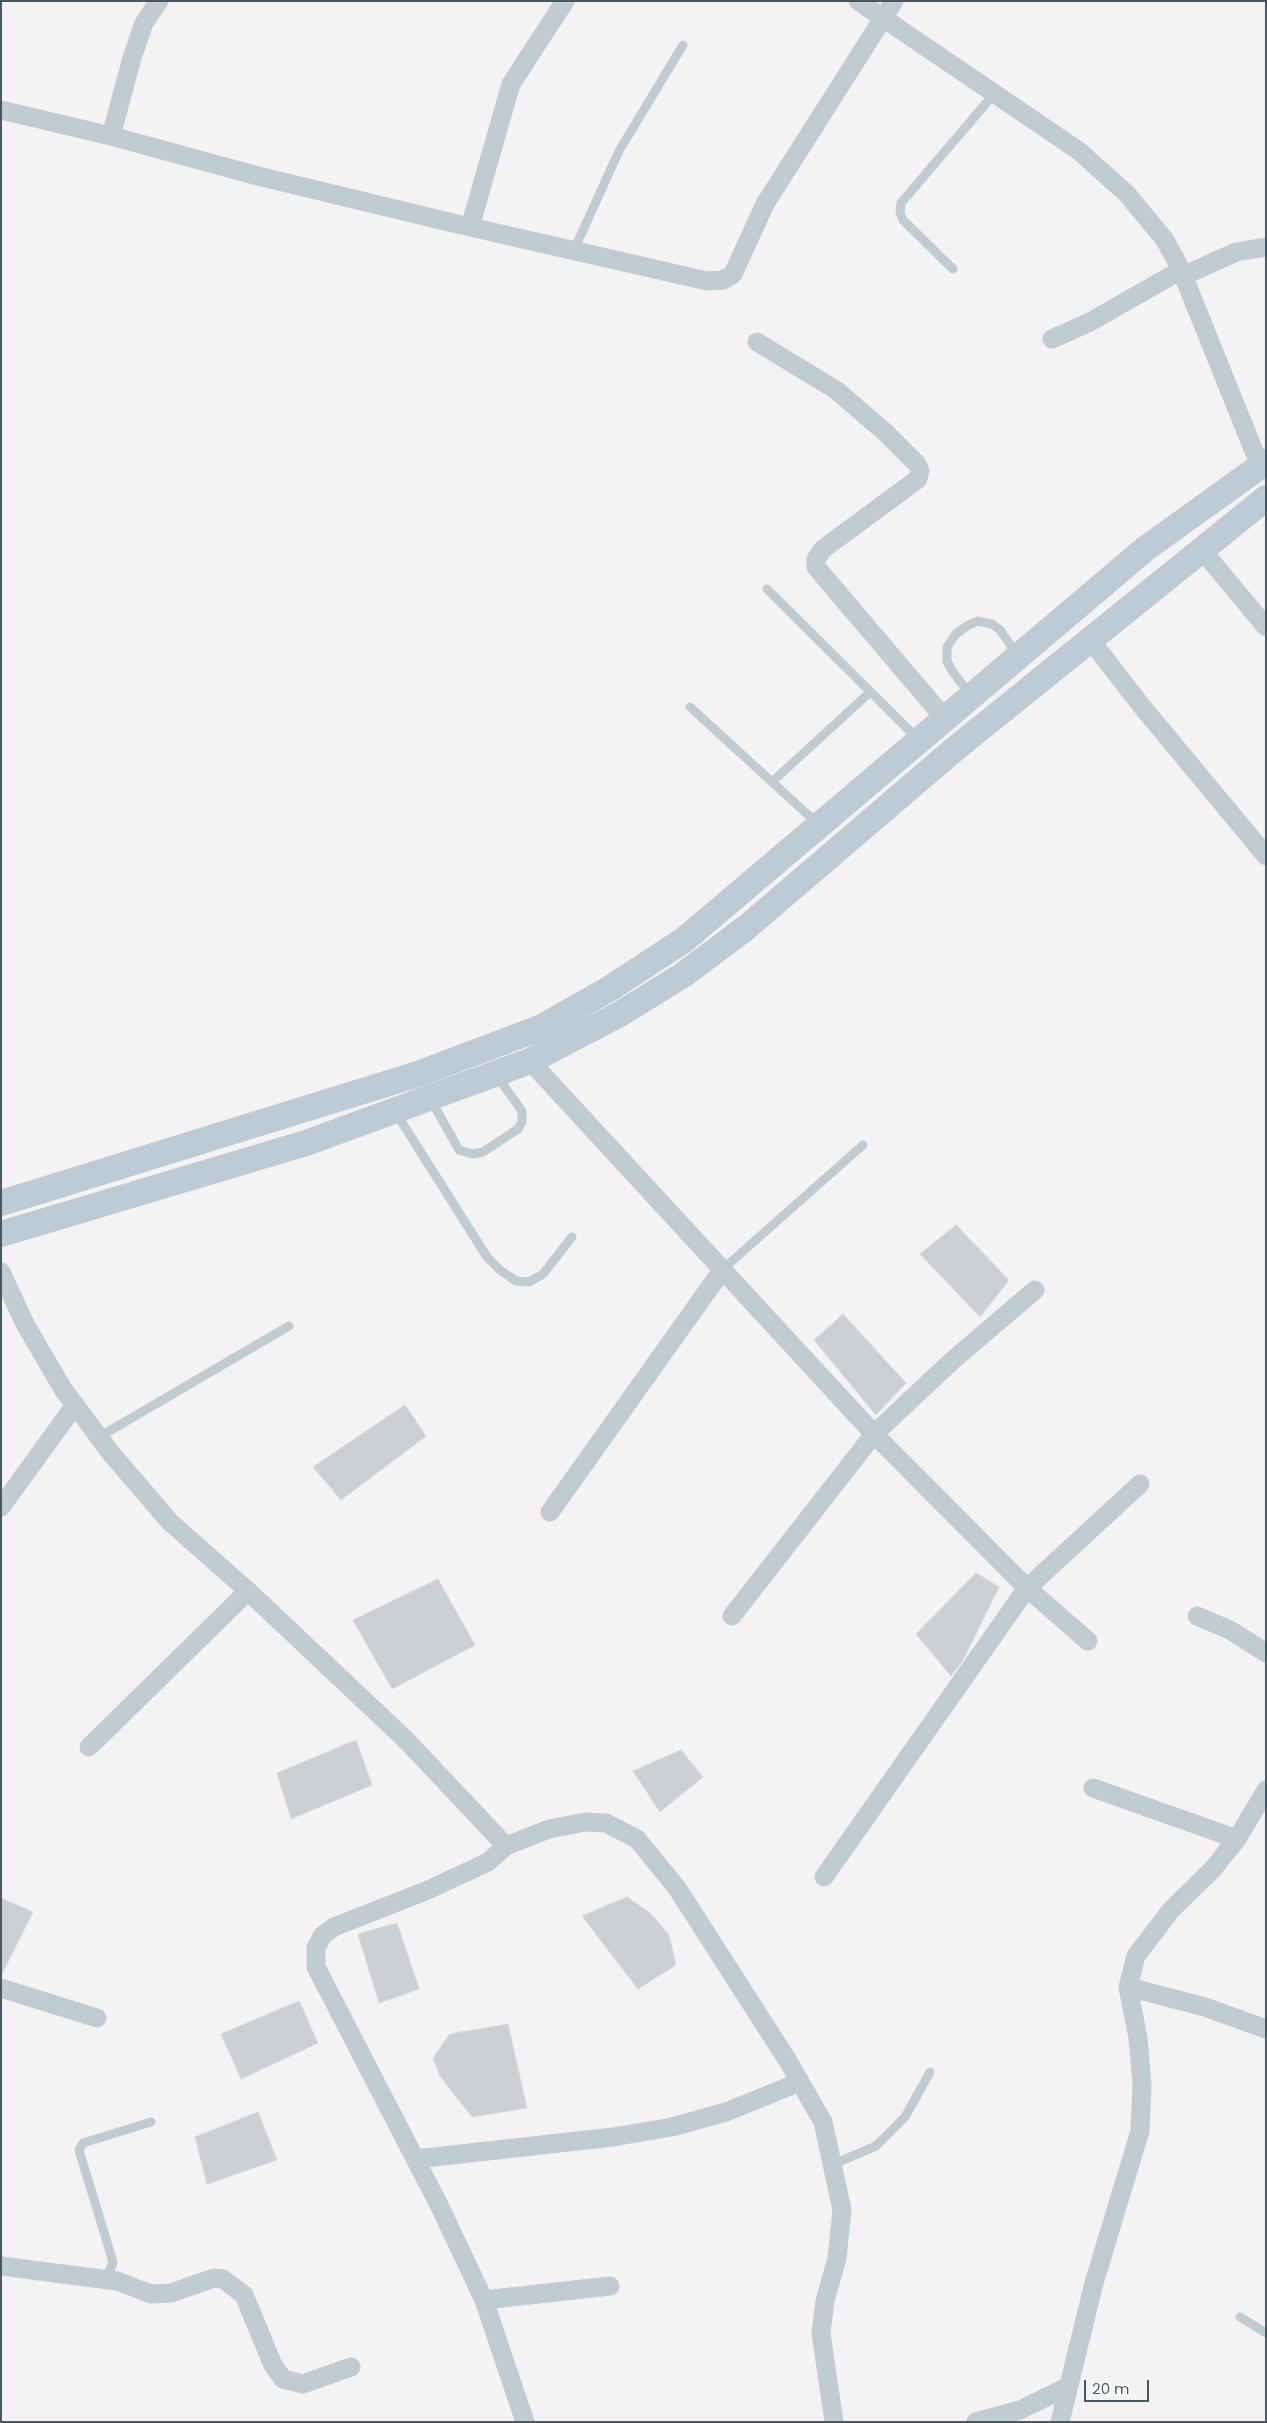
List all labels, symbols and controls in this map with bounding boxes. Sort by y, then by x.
scale bar [1087,2370,1152,2402]
text: 20 m [1092,2378,1130,2399]

